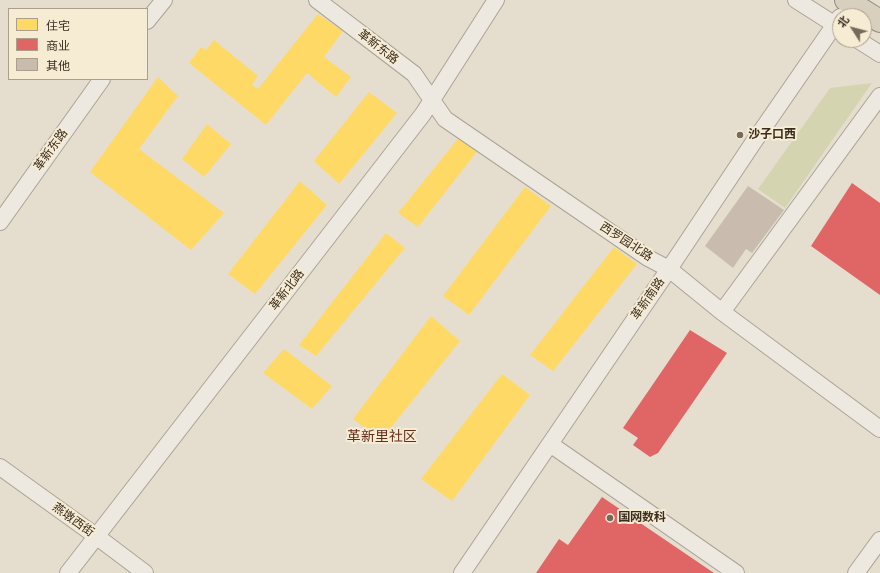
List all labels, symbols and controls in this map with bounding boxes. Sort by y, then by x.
legend [8,8,148,80]
north arrow [832,8,872,48]
text: 北 [834,13,852,30]
text: 住宅 [46,18,70,33]
street label: 革新东路 [355,27,401,67]
text: 商业 [46,38,70,53]
text: 其他 [46,58,70,73]
street label: 革新东路 [31,126,71,174]
place label: 沙子口西 [748,128,796,142]
marker: 沙子口西 [735,130,745,140]
street label: 西罗园北路 [597,220,655,264]
street label: 革新北路 [267,267,307,313]
street label: 革新南路 [628,275,668,323]
district label: 革新里社区 [347,429,417,445]
street label: 燕墩西街 [49,500,97,540]
place label: 国网数科 [618,511,666,525]
marker: 国网数科 [605,513,615,523]

